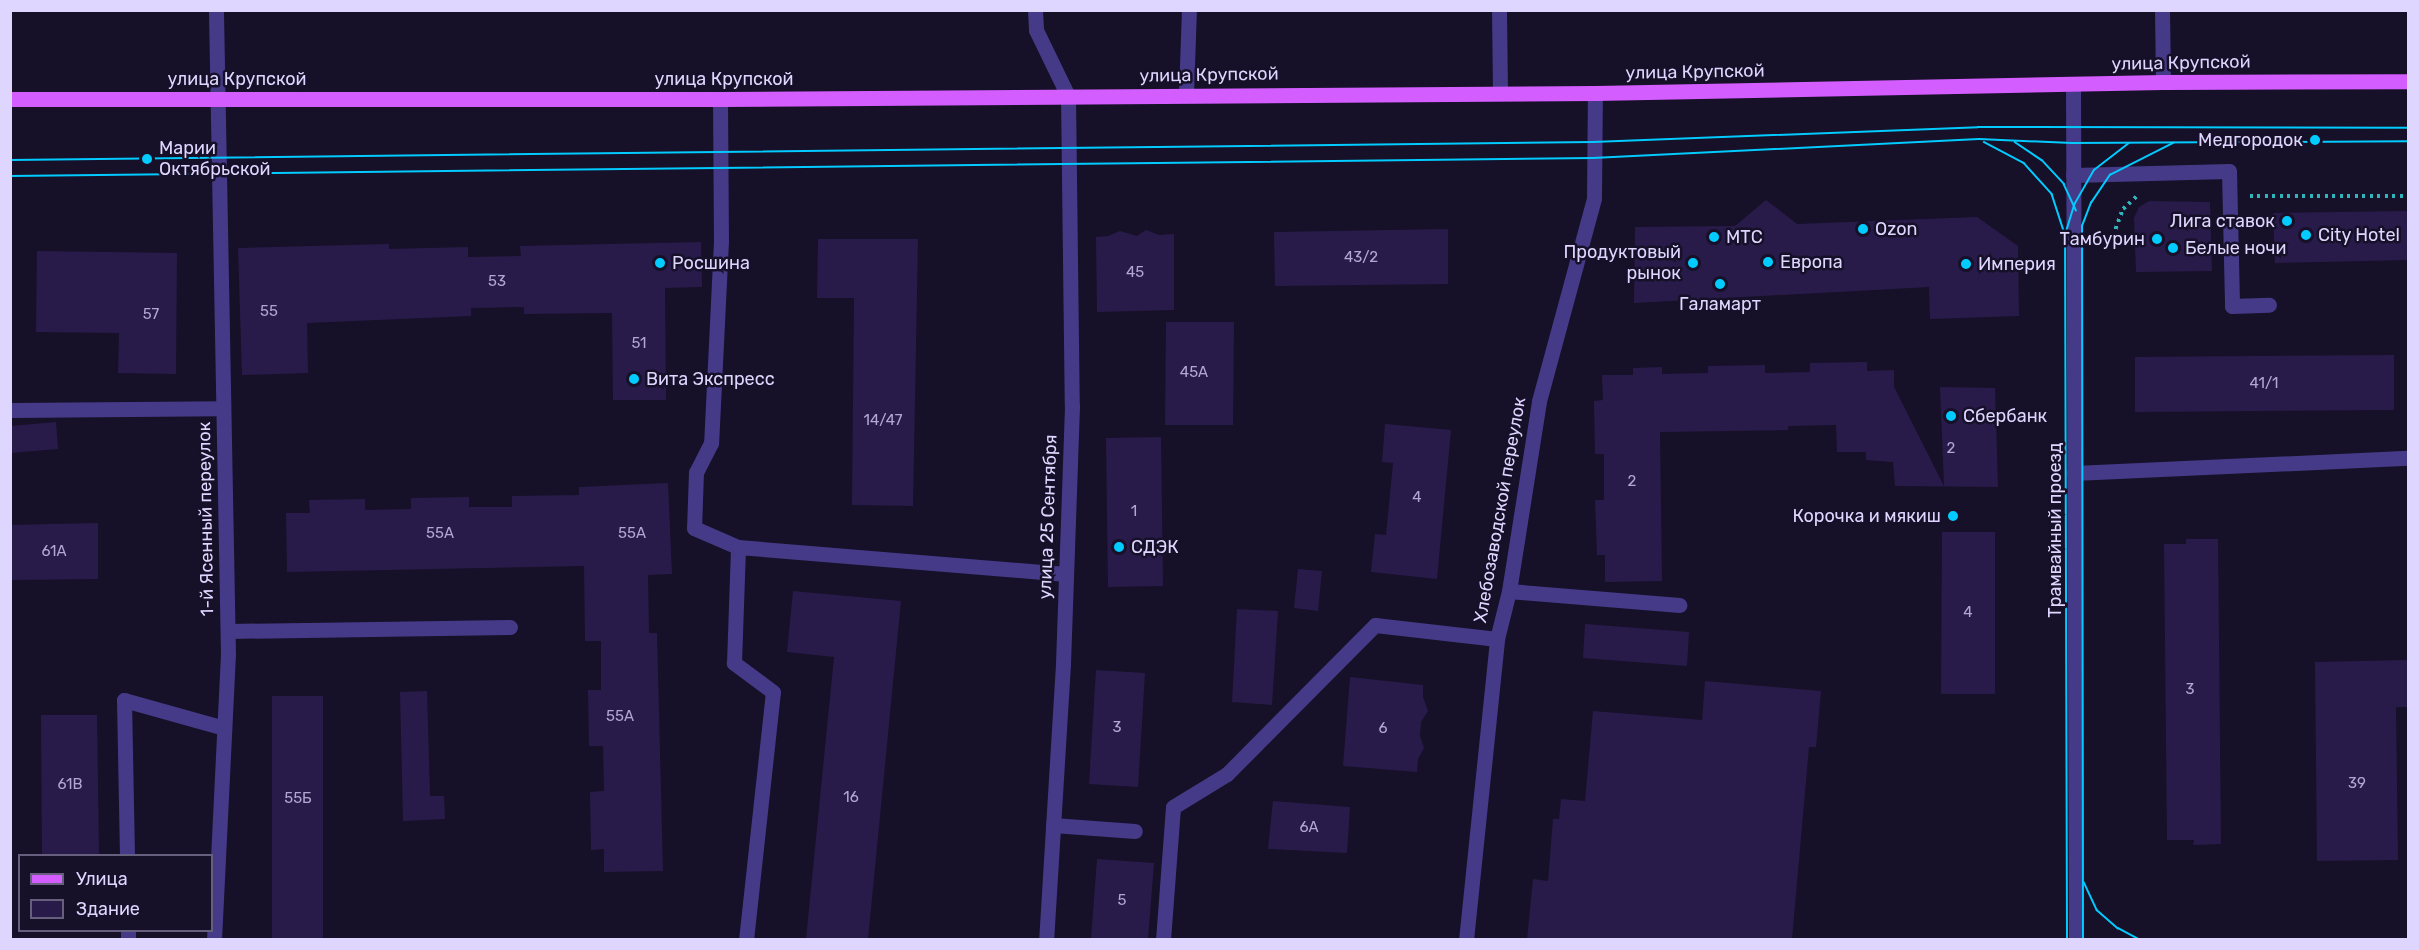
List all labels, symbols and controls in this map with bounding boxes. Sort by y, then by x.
street label: улица Крупской [2111,51,2251,75]
street label: улица Крупской [1625,60,1765,84]
street label: улица Крупской [1139,63,1279,87]
street label: улица Крупской [167,68,307,90]
street label: улица Крупской [654,68,794,90]
place label: Медгородок [2198,129,2303,151]
marker: Медгородок [2308,133,2322,147]
place label: Марии Октябрьской [159,138,271,180]
marker: Марии Октябрьской [140,152,154,166]
place label: Лига ставок [2170,210,2275,232]
marker: Лига ставок [2280,214,2294,228]
place label: Ozon [1875,218,1917,240]
marker: Ozon [1856,222,1870,236]
place label: City Hotel [2318,224,2400,246]
place label: МТС [1726,226,1763,248]
place label: Тамбурин [2059,228,2145,250]
marker: City Hotel [2299,228,2313,242]
marker: МТС [1707,230,1721,244]
marker: Тамбурин [2150,232,2164,246]
place label: Белые ночи [2185,237,2286,259]
marker: Белые ночи [2166,241,2180,255]
place label: Продуктовый рынок [1563,242,1681,284]
house number: 43/2 [1344,249,1378,267]
place label: Европа [1780,251,1843,273]
place label: Росшина [672,252,750,274]
place label: Империя [1978,253,2056,275]
marker: Европа [1761,255,1775,269]
marker: Росшина [653,256,667,270]
marker: Продуктовый рынок [1686,256,1700,270]
marker: Империя [1959,257,1973,271]
house number: 45 [1126,264,1144,282]
house number: 53 [488,273,506,291]
marker: Галамарт [1713,277,1727,291]
place label: Галамарт [1679,293,1761,315]
house number: 55 [260,303,278,321]
house number: 57 [143,306,159,324]
house number: 51 [631,335,647,353]
house number: 45А [1180,364,1208,382]
place label: Вита Экспресс [646,368,775,390]
marker: Вита Экспресс [627,372,641,386]
house number: 41/1 [2249,375,2279,393]
street label: Хлебозаводской переулок [1469,395,1531,625]
place label: Сбербанк [1963,405,2047,427]
marker: Сбербанк [1944,409,1958,423]
house number: 14/47 [864,412,902,430]
street label: 1-й Ясенный переулок [194,422,218,616]
street label: улица 25 Сентября [1034,434,1062,600]
house number: 2 [1947,440,1955,458]
street label: Трамвайный проезд [2044,442,2066,618]
house number: 2 [1628,473,1636,491]
house number: 4 [1412,489,1422,507]
house number: 1 [1131,503,1137,521]
place label: Корочка и мякиш [1792,505,1941,527]
marker: Корочка и мякиш [1946,509,1960,523]
house number: 55А [426,525,454,543]
house number: 55А [618,525,646,543]
place label: СДЭК [1131,536,1179,558]
marker: СДЭК [1112,540,1126,554]
house number: 61А [41,543,67,561]
house number: 4 [1963,604,1973,622]
house number: 3 [2185,681,2195,699]
house number: 55А [606,708,634,726]
house number: 3 [1112,719,1122,737]
house number: 6 [1378,720,1388,738]
house number: 39 [2348,775,2366,793]
house number: 61В [57,776,83,794]
house number: 16 [843,789,859,807]
house number: 55Б [284,790,312,808]
house number: 6А [1299,819,1319,837]
legend [18,854,213,932]
text: Улица [76,868,128,890]
house number: 5 [1118,892,1126,910]
text: Здание [76,898,140,920]

